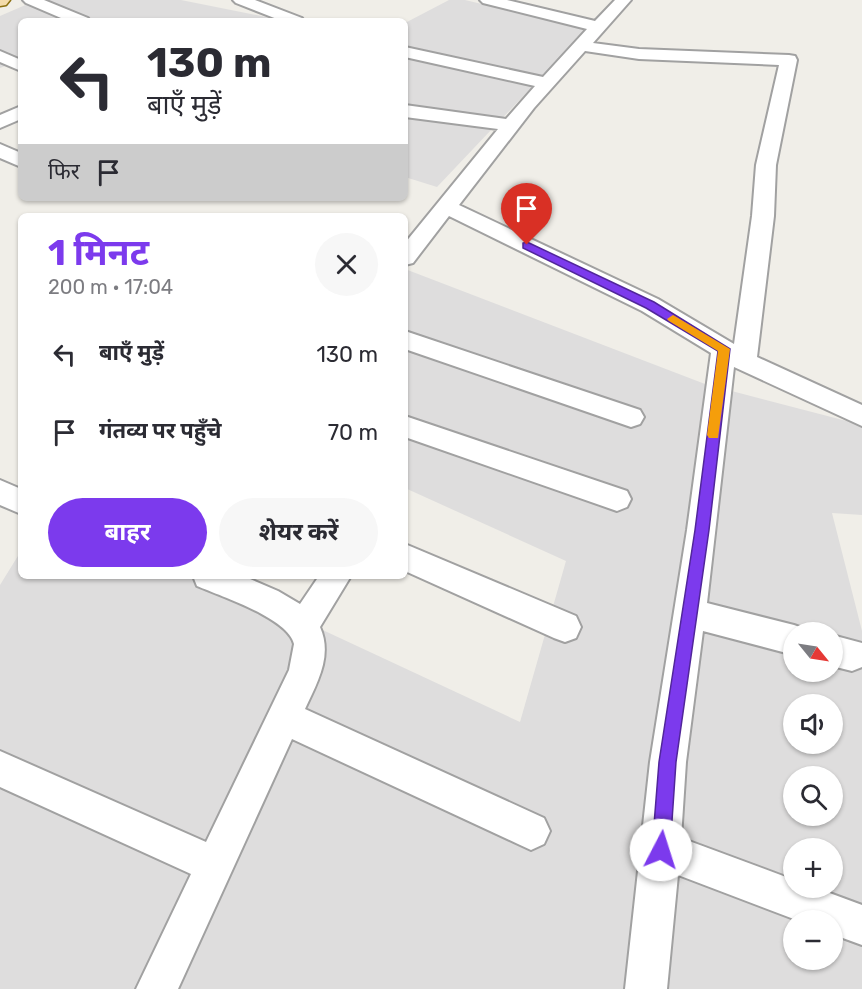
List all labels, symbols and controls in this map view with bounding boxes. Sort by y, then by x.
text: 130 m [147,38,272,88]
icon: left [48,42,126,120]
text: बाएँ मुड़ें [147,89,222,121]
icon: arrive [92,156,125,189]
text: फिर [48,158,80,185]
pin [501,183,552,245]
icon: arrive [510,192,543,225]
text: 1 मिनट [48,231,149,274]
button: close [315,233,378,296]
text: 200 m · 17:04 [48,275,173,299]
icon: left [48,338,81,371]
text: बाएँ मुड़ें [99,339,164,366]
text: 130 m [316,341,378,368]
icon: arrive [48,416,81,449]
text: गंतव्य पर पहुँचे [99,417,221,444]
text: 70 m [328,419,378,446]
button: बाहर [48,498,207,567]
button: शेयर करें [219,498,378,567]
north arrow [783,622,843,682]
map controls [783,622,843,970]
button: sound [783,694,843,754]
button: search [783,766,843,826]
position arrow [629,818,693,882]
button: + [783,838,843,898]
button: − [783,910,843,970]

